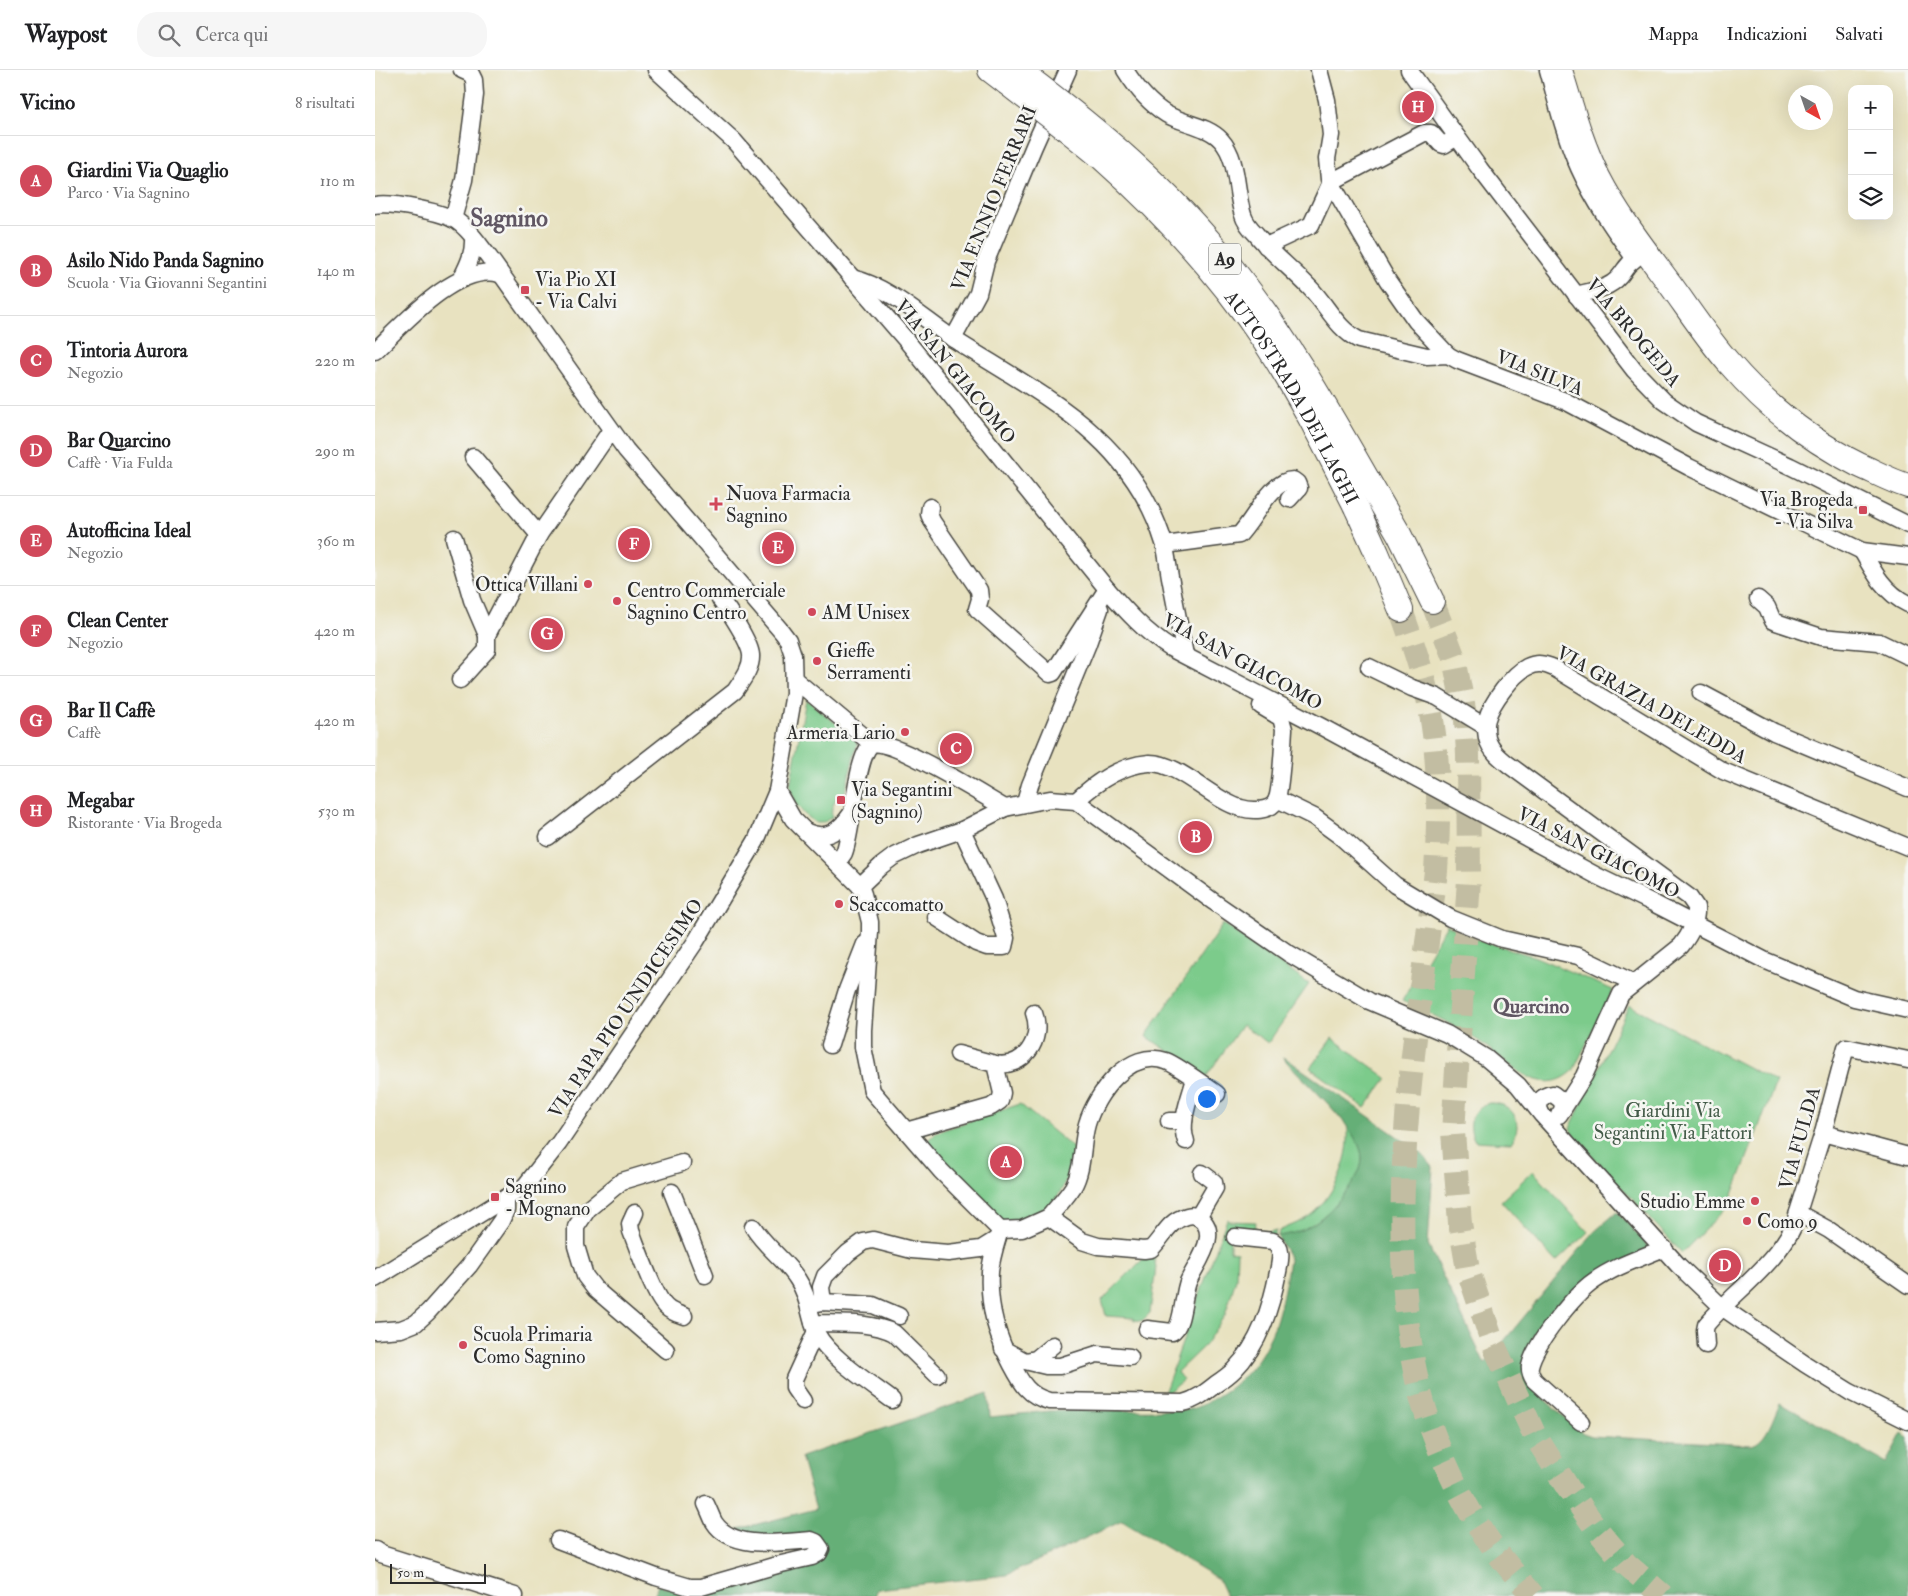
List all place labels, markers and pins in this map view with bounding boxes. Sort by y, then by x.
pin: H [1402,88,1434,126]
place label: Via Pio XI - Via Calvi [535,268,617,314]
marker: Via Pio XI - Via Calvi [519,284,531,296]
place label: Nuova Farmacia Sagnino [726,482,851,528]
place label: Via Brogeda - Via Silva [1760,488,1853,534]
marker: Nuova Farmacia Sagnino [710,498,722,510]
marker: Via Brogeda - Via Silva [1857,504,1869,516]
pin: F [618,525,650,563]
pin: E [762,529,794,567]
place label: Ottica Villani [475,573,578,597]
marker: Ottica Villani [582,578,594,590]
place label: Centro Commerciale Sagnino Centro [627,579,786,625]
marker: Centro Commerciale Sagnino Centro [611,595,623,607]
place label: AM Unisex [821,601,910,625]
marker: AM Unisex [806,606,818,618]
pin: G [531,615,563,653]
place label: Gieffe Serramenti [827,639,911,685]
marker: Gieffe Serramenti [811,655,823,667]
place label: Armeria Lario [786,721,895,745]
marker: Armeria Lario [899,726,911,738]
pin: C [940,730,972,768]
place label: Via Segantini (Sagnino) [851,778,953,824]
marker: Via Segantini (Sagnino) [835,794,847,806]
pin: B [1180,818,1212,856]
place label: Scaccomatto [849,893,943,917]
marker: Scaccomatto [833,898,845,910]
pin: A [990,1143,1022,1181]
place label: Sagnino - Mognano [505,1175,590,1221]
place label: Studio Emme [1640,1190,1745,1214]
marker: Sagnino - Mognano [489,1191,501,1203]
marker: Studio Emme [1749,1195,1761,1207]
place label: Como 9 [1757,1210,1818,1234]
marker: Como 9 [1741,1215,1753,1227]
pin: D [1709,1247,1741,1285]
place label: Scuola Primaria Como Sagnino [473,1323,593,1369]
marker: Scuola Primaria Como Sagnino [457,1339,469,1351]

